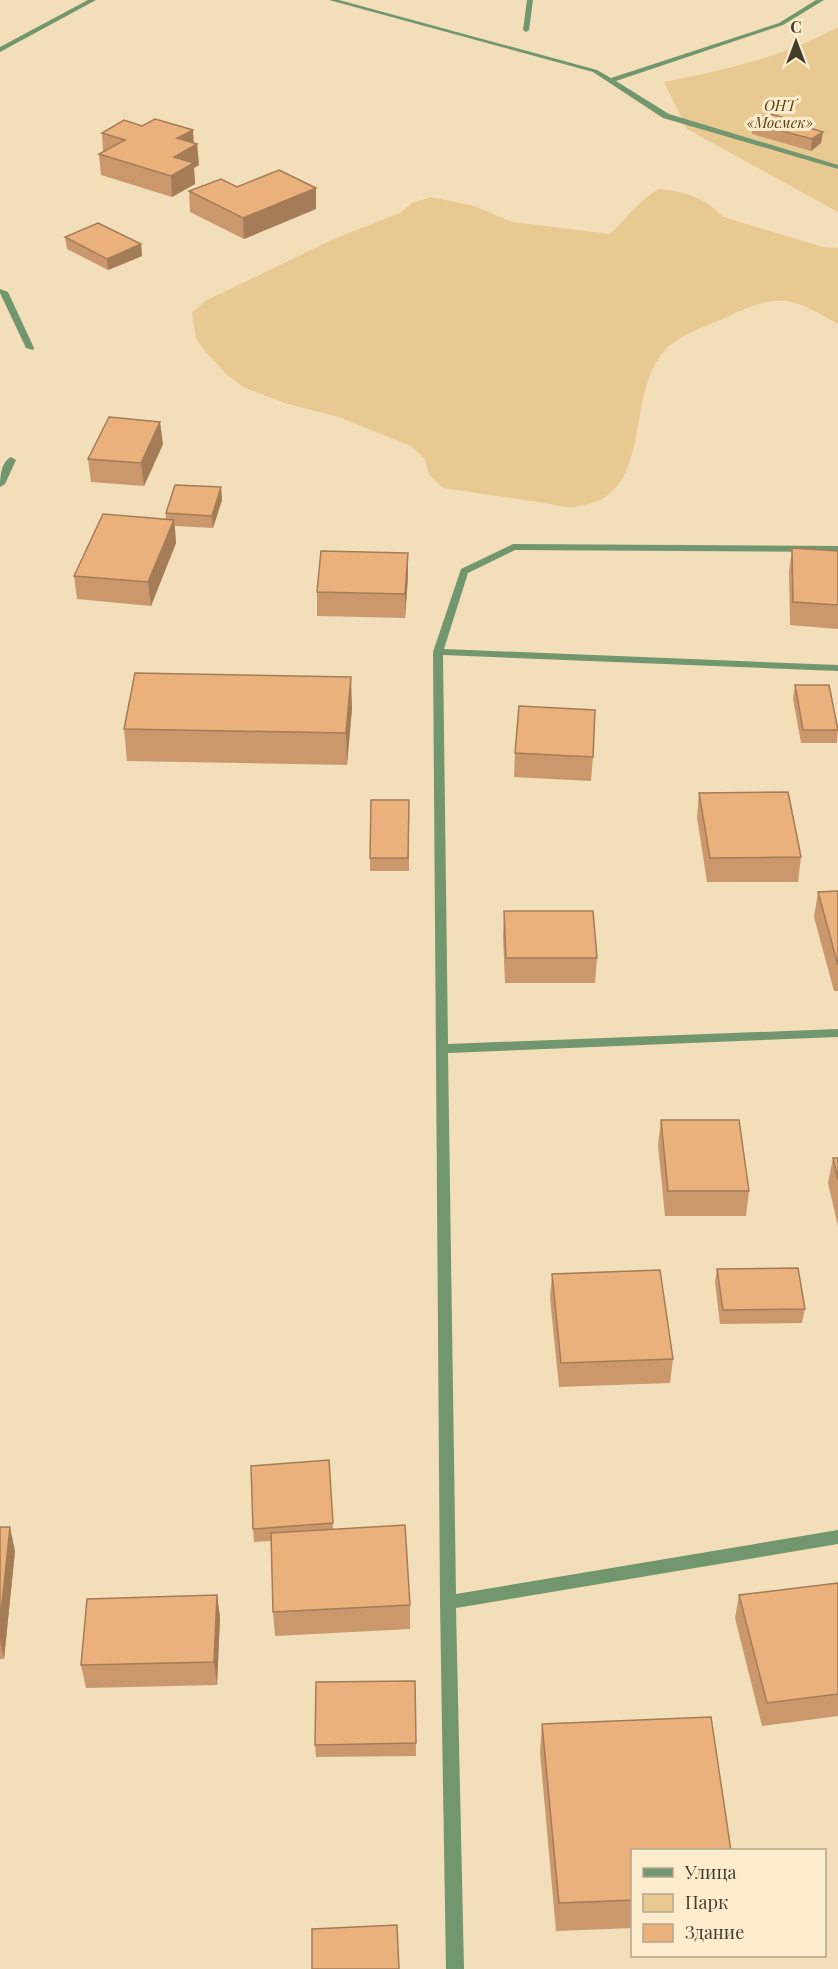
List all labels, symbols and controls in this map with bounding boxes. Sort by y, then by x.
north arrow [766,12,826,72]
text: С [790,16,802,37]
park label: ОНТ «Мосмек» [747,95,814,132]
legend [631,1849,826,1957]
text: Улица [684,1860,736,1884]
text: Парк [685,1890,728,1914]
text: Здание [685,1920,744,1944]

